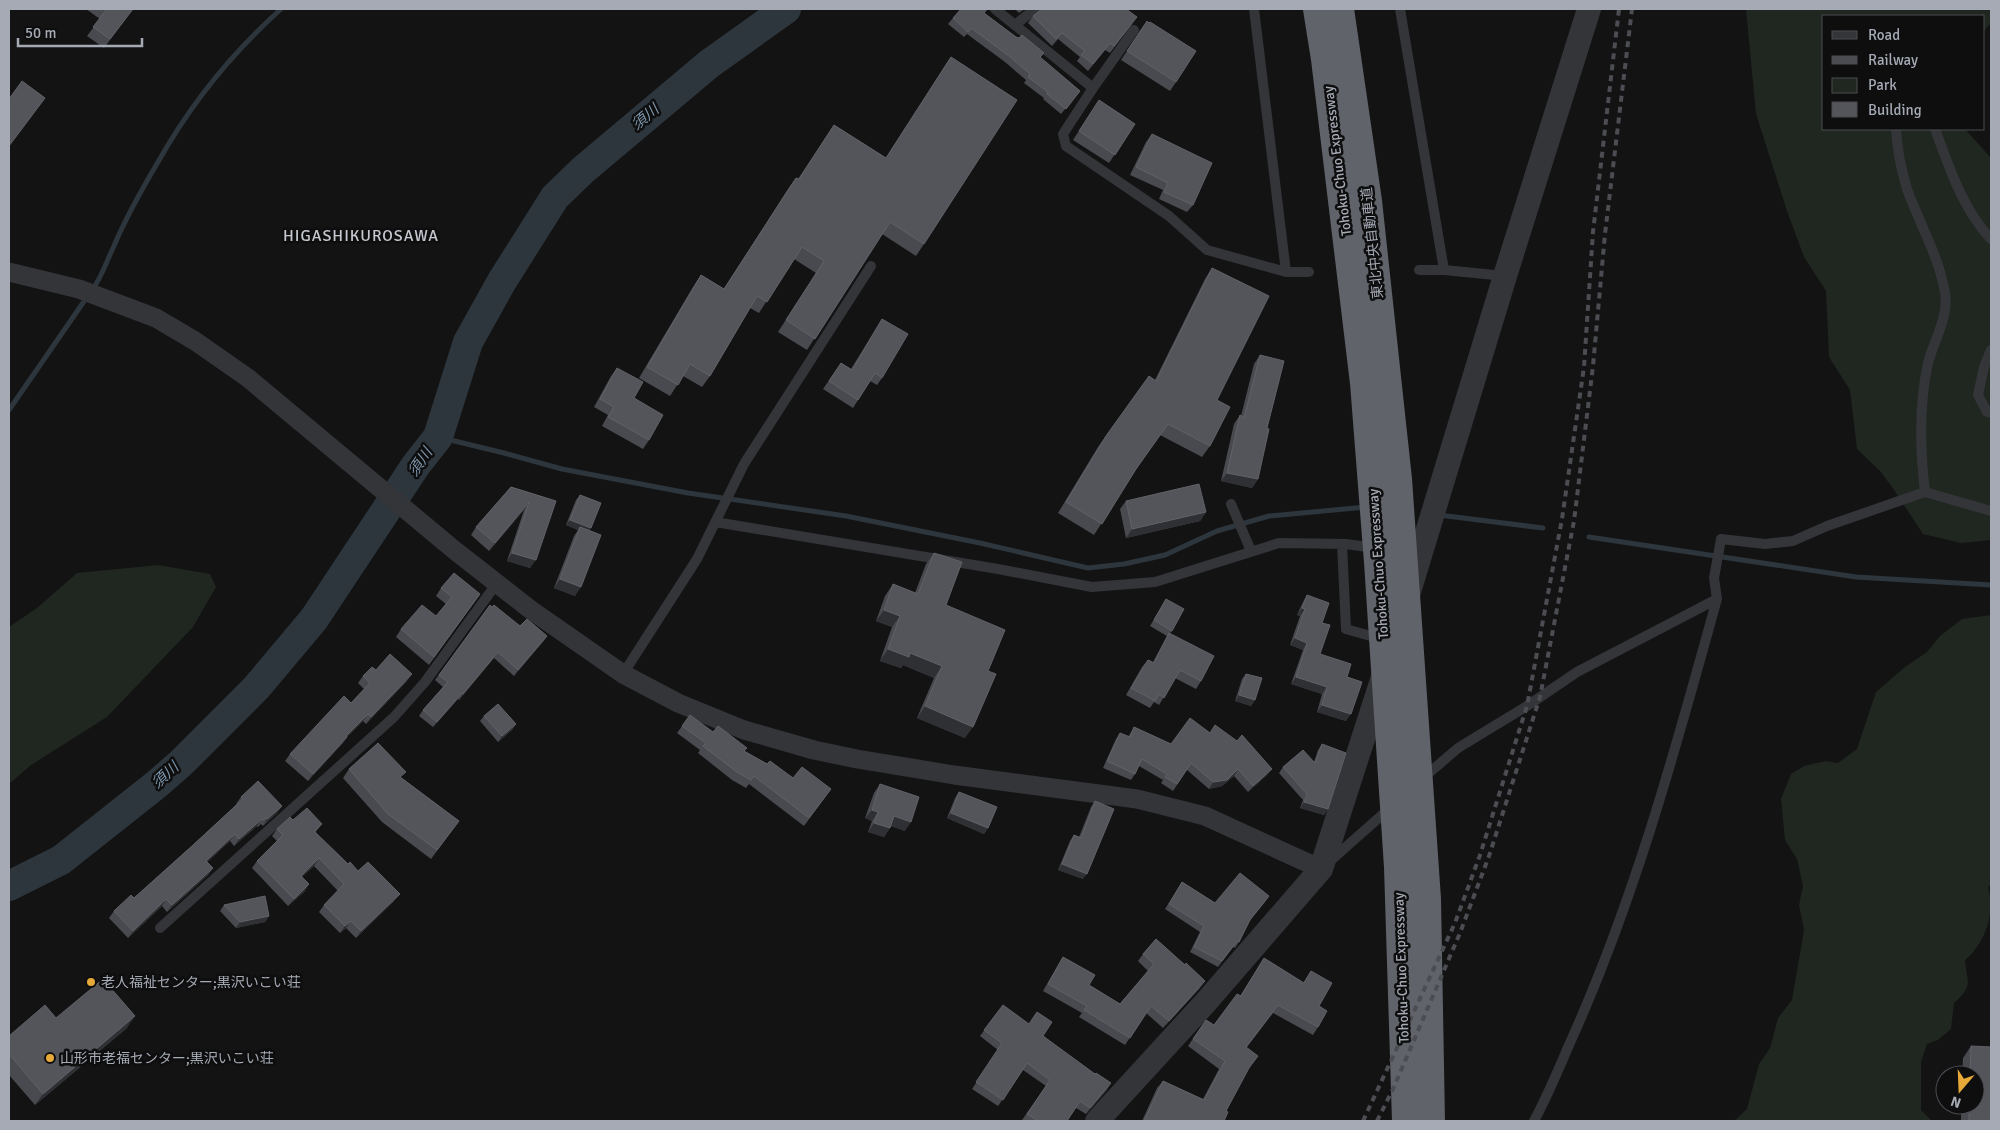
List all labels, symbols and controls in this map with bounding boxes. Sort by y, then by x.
scale bar [18,15,141,47]
legend [1822,15,1985,130]
text: 50 m [25,24,56,42]
text: Road [1868,26,1900,44]
text: Railway [1868,51,1918,69]
text: Park [1868,76,1897,94]
street label: Tohoku-Chuo Expressway [1320,85,1355,237]
water label: 須川 [628,99,664,134]
text: Building [1868,101,1922,119]
street label: 東北中央自動車道 [1358,186,1387,300]
district label: HIGASHIKUROSAWA [283,226,439,246]
water label: 須川 [404,443,437,479]
street label: Tohoku-Chuo Expressway [1365,488,1392,640]
water label: 須川 [148,757,184,792]
street label: Tohoku-Chuo Expressway [1390,892,1413,1044]
place label: 老人福祉センター;黒沢いこい荘 [101,974,301,991]
marker: 老人福祉センター;黒沢いこい荘 [85,976,97,988]
place label: 山形市老福センター;黒沢いこい荘 [60,1050,274,1067]
marker: 山形市老福センター;黒沢いこい荘 [44,1052,56,1064]
north arrow [1935,1065,1985,1115]
text: N [1949,1092,1963,1111]

